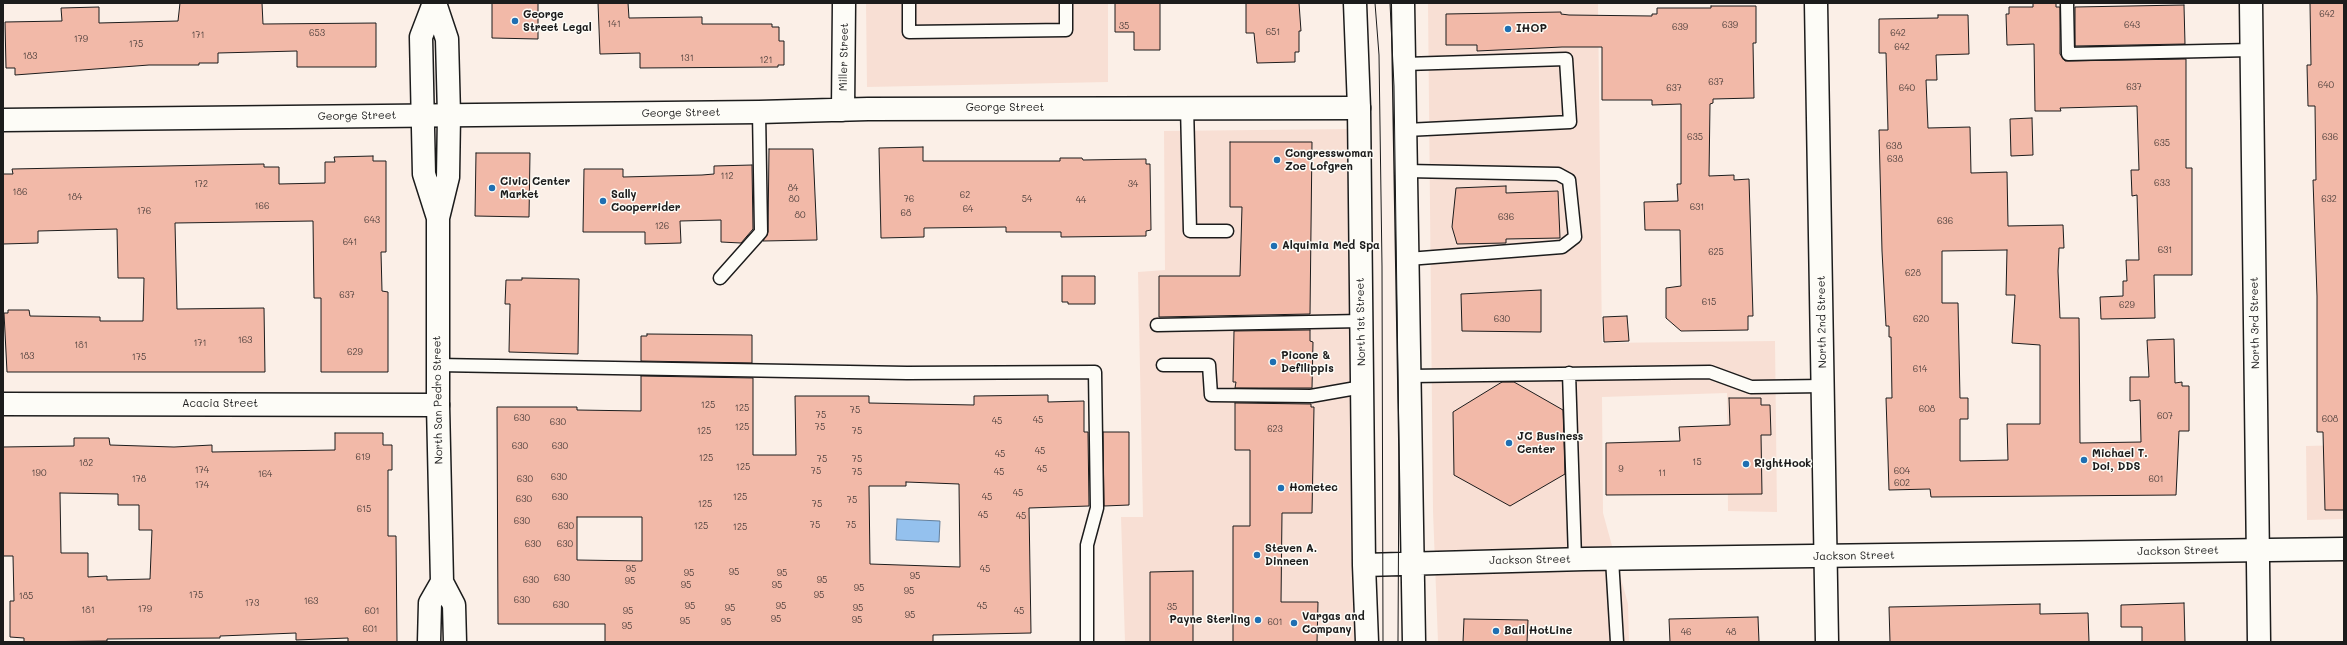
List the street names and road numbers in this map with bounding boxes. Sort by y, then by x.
street label: Miller Street [837,23,851,91]
street label: George Street [966,101,1044,115]
street label: George Street [642,106,720,120]
street label: George Street [318,109,396,123]
street label: North 2nd Street [1815,276,1829,368]
street label: North 3rd Street [2248,277,2262,369]
street label: North 1st Street [1354,278,1368,366]
street label: North San Pedro Street [430,336,446,464]
street label: Acacia Street [182,397,258,411]
street label: Jackson Street [2137,544,2219,558]
street label: Jackson Street [1813,549,1895,563]
street label: Jackson Street [1489,553,1571,567]

